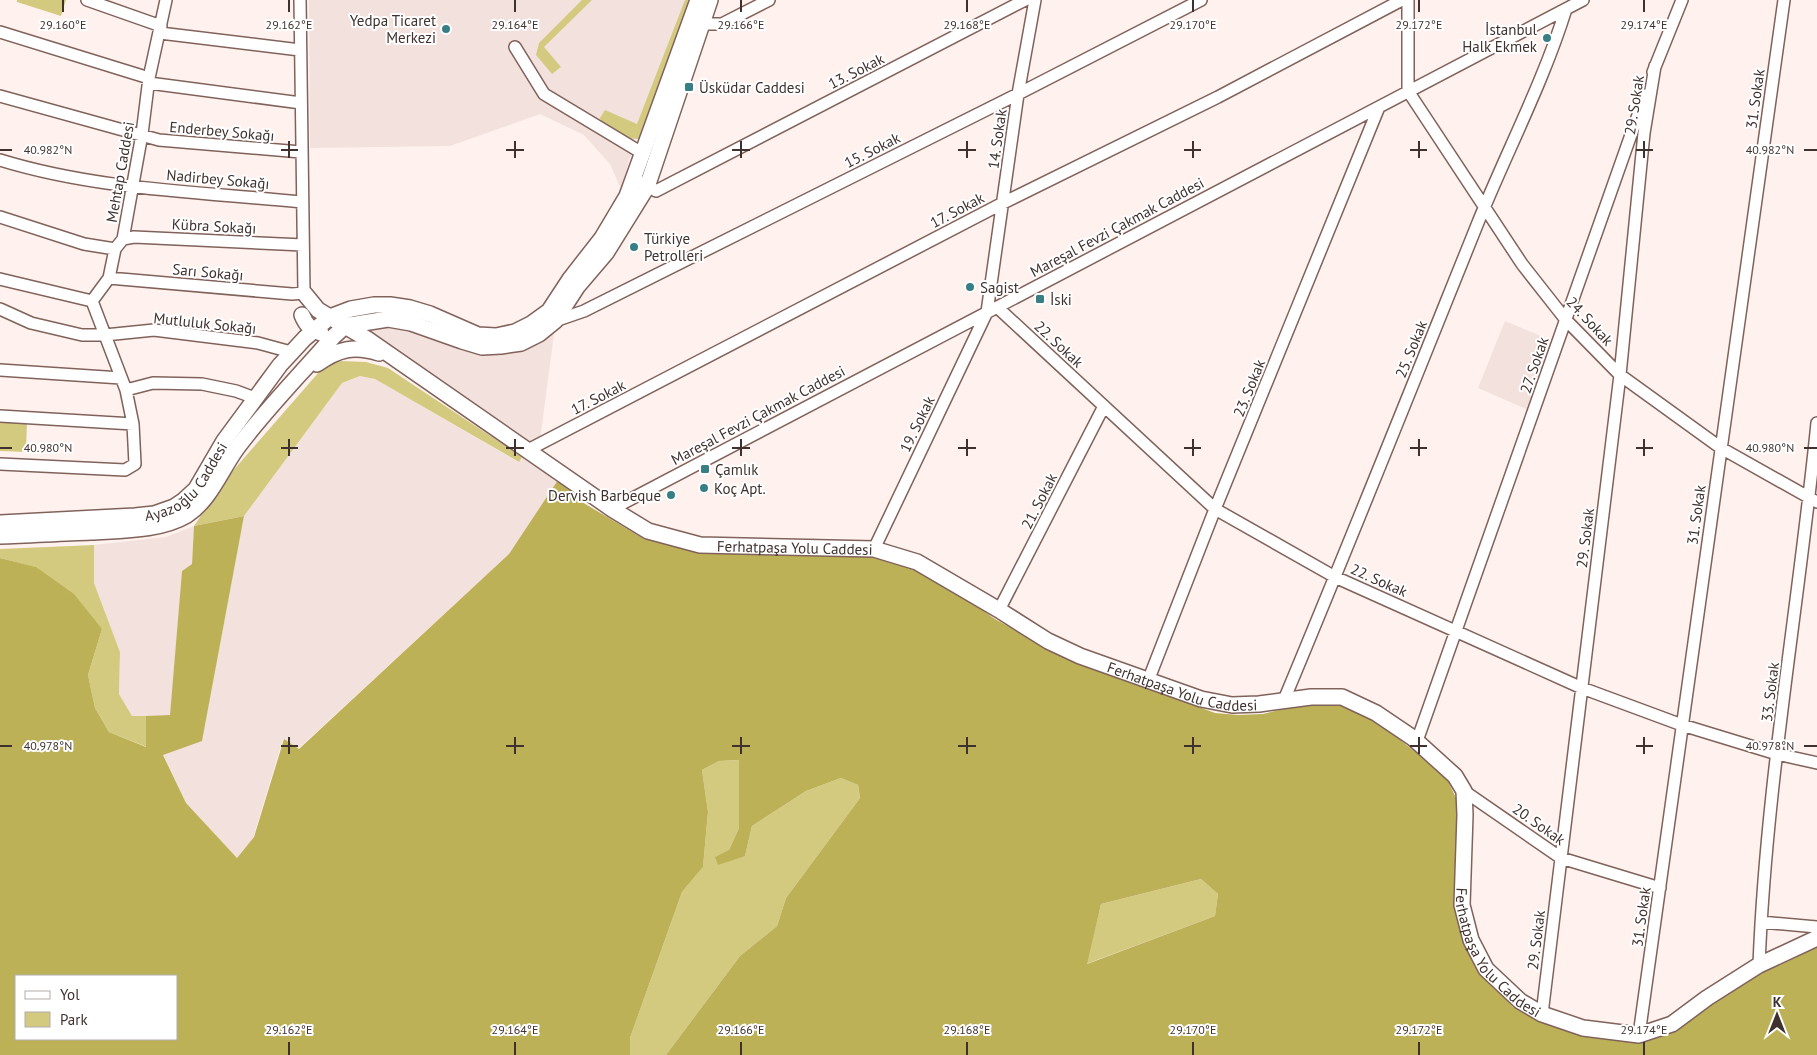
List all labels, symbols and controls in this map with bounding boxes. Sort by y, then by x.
place label: Yedpa Ticaret Merkezi [350,11,436,47]
text: 29.160°E [40,17,86,32]
text: 29.162°E [266,17,312,32]
text: 29.164°E [492,17,538,32]
text: 29.166°E [718,17,764,32]
text: 29.168°E [944,17,990,32]
text: 29.170°E [1170,17,1216,32]
text: 29.172°E [1396,17,1442,32]
text: 29.174°E [1621,17,1667,32]
place label: İstanbul Halk Ekmek [1462,20,1538,56]
marker: Yedpa Ticaret Merkezi [440,23,452,35]
marker: İstanbul Halk Ekmek [1541,32,1553,44]
street label: 13. Sokak [825,48,888,93]
street label: 31. Sokak [1741,67,1769,130]
street label: 29. Sokak [1620,73,1648,136]
place label: Üsküdar Caddesi [699,78,805,97]
marker: Üsküdar Caddesi [683,81,695,93]
street label: 14. Sokak [983,107,1011,170]
street label: Enderbey Sokağı [169,117,275,145]
street label: Mehtap Caddesi [102,120,138,224]
street label: 15. Sokak [841,127,904,172]
text: 40.982°N [24,142,72,157]
text: 40.982°N [1746,142,1794,157]
street label: Nadirbey Sokağı [166,165,270,193]
street label: Mareşal Fevzi Çakmak Caddesi [1027,173,1207,281]
street label: 17. Sokak [927,187,988,232]
street label: Kübra Sokağı [171,214,257,238]
place label: Türkiye Petrolleri [644,229,703,265]
marker: Türkiye Petrolleri [628,241,640,253]
street label: Sarı Sokağı [172,259,244,285]
place label: Sagist [980,278,1019,297]
marker: Sagist [964,281,976,293]
place label: İski [1050,290,1072,309]
marker: İski [1034,293,1046,305]
street label: 24. Sokak [1563,293,1618,350]
street label: Mutluluk Sokağı [153,308,257,338]
street label: 22. Sokak [1031,317,1088,372]
street label: 25. Sokak [1391,317,1431,380]
street label: 27. Sokak [1515,333,1553,396]
street label: 23. Sokak [1229,356,1269,419]
street label: Mareşal Fevzi Çakmak Caddesi [668,361,848,469]
street label: 17. Sokak [568,375,629,419]
street label: 19. Sokak [895,392,939,455]
street label: Ayazoğlu Caddesi [144,439,231,524]
text: 40.980°N [24,440,72,455]
text: 40.980°N [1746,440,1794,455]
place label: Çamlık [715,460,759,479]
marker: Çamlık [699,463,711,475]
street label: 21. Sokak [1017,469,1062,532]
place label: Koç Apt. [714,479,766,498]
marker: Koç Apt. [698,482,710,494]
street label: 31. Sokak [1682,483,1710,546]
place label: Dervish Barbeque [548,486,661,505]
marker: Dervish Barbeque [665,489,677,501]
street label: 29. Sokak [1572,506,1598,569]
street label: Ferhatpaşa Yolu Caddesi [717,536,873,558]
street label: 22. Sokak [1348,559,1411,601]
street label: Ferhatpaşa Yolu Caddesi [1105,657,1258,715]
street label: 33. Sokak [1757,660,1783,723]
text: 40.978°N [24,738,72,753]
text: 40.978°N [1746,738,1794,753]
street label: 20. Sokak [1509,799,1570,850]
street label: 31. Sokak [1627,885,1655,948]
street label: Ferhatpaşa Yolu Caddesi [1452,887,1545,1021]
street label: 29. Sokak [1523,908,1549,971]
legend [15,975,178,1040]
text: Yol [60,985,80,1004]
north arrow [1752,990,1802,1040]
text: K [1773,993,1782,1011]
text: Park [60,1010,88,1029]
text: 29.162°E [266,1022,312,1037]
text: 29.164°E [492,1022,538,1037]
text: 29.166°E [718,1022,764,1037]
text: 29.168°E [944,1022,990,1037]
text: 29.170°E [1170,1022,1216,1037]
text: 29.172°E [1396,1022,1442,1037]
text: 29.174°E [1621,1022,1667,1037]

